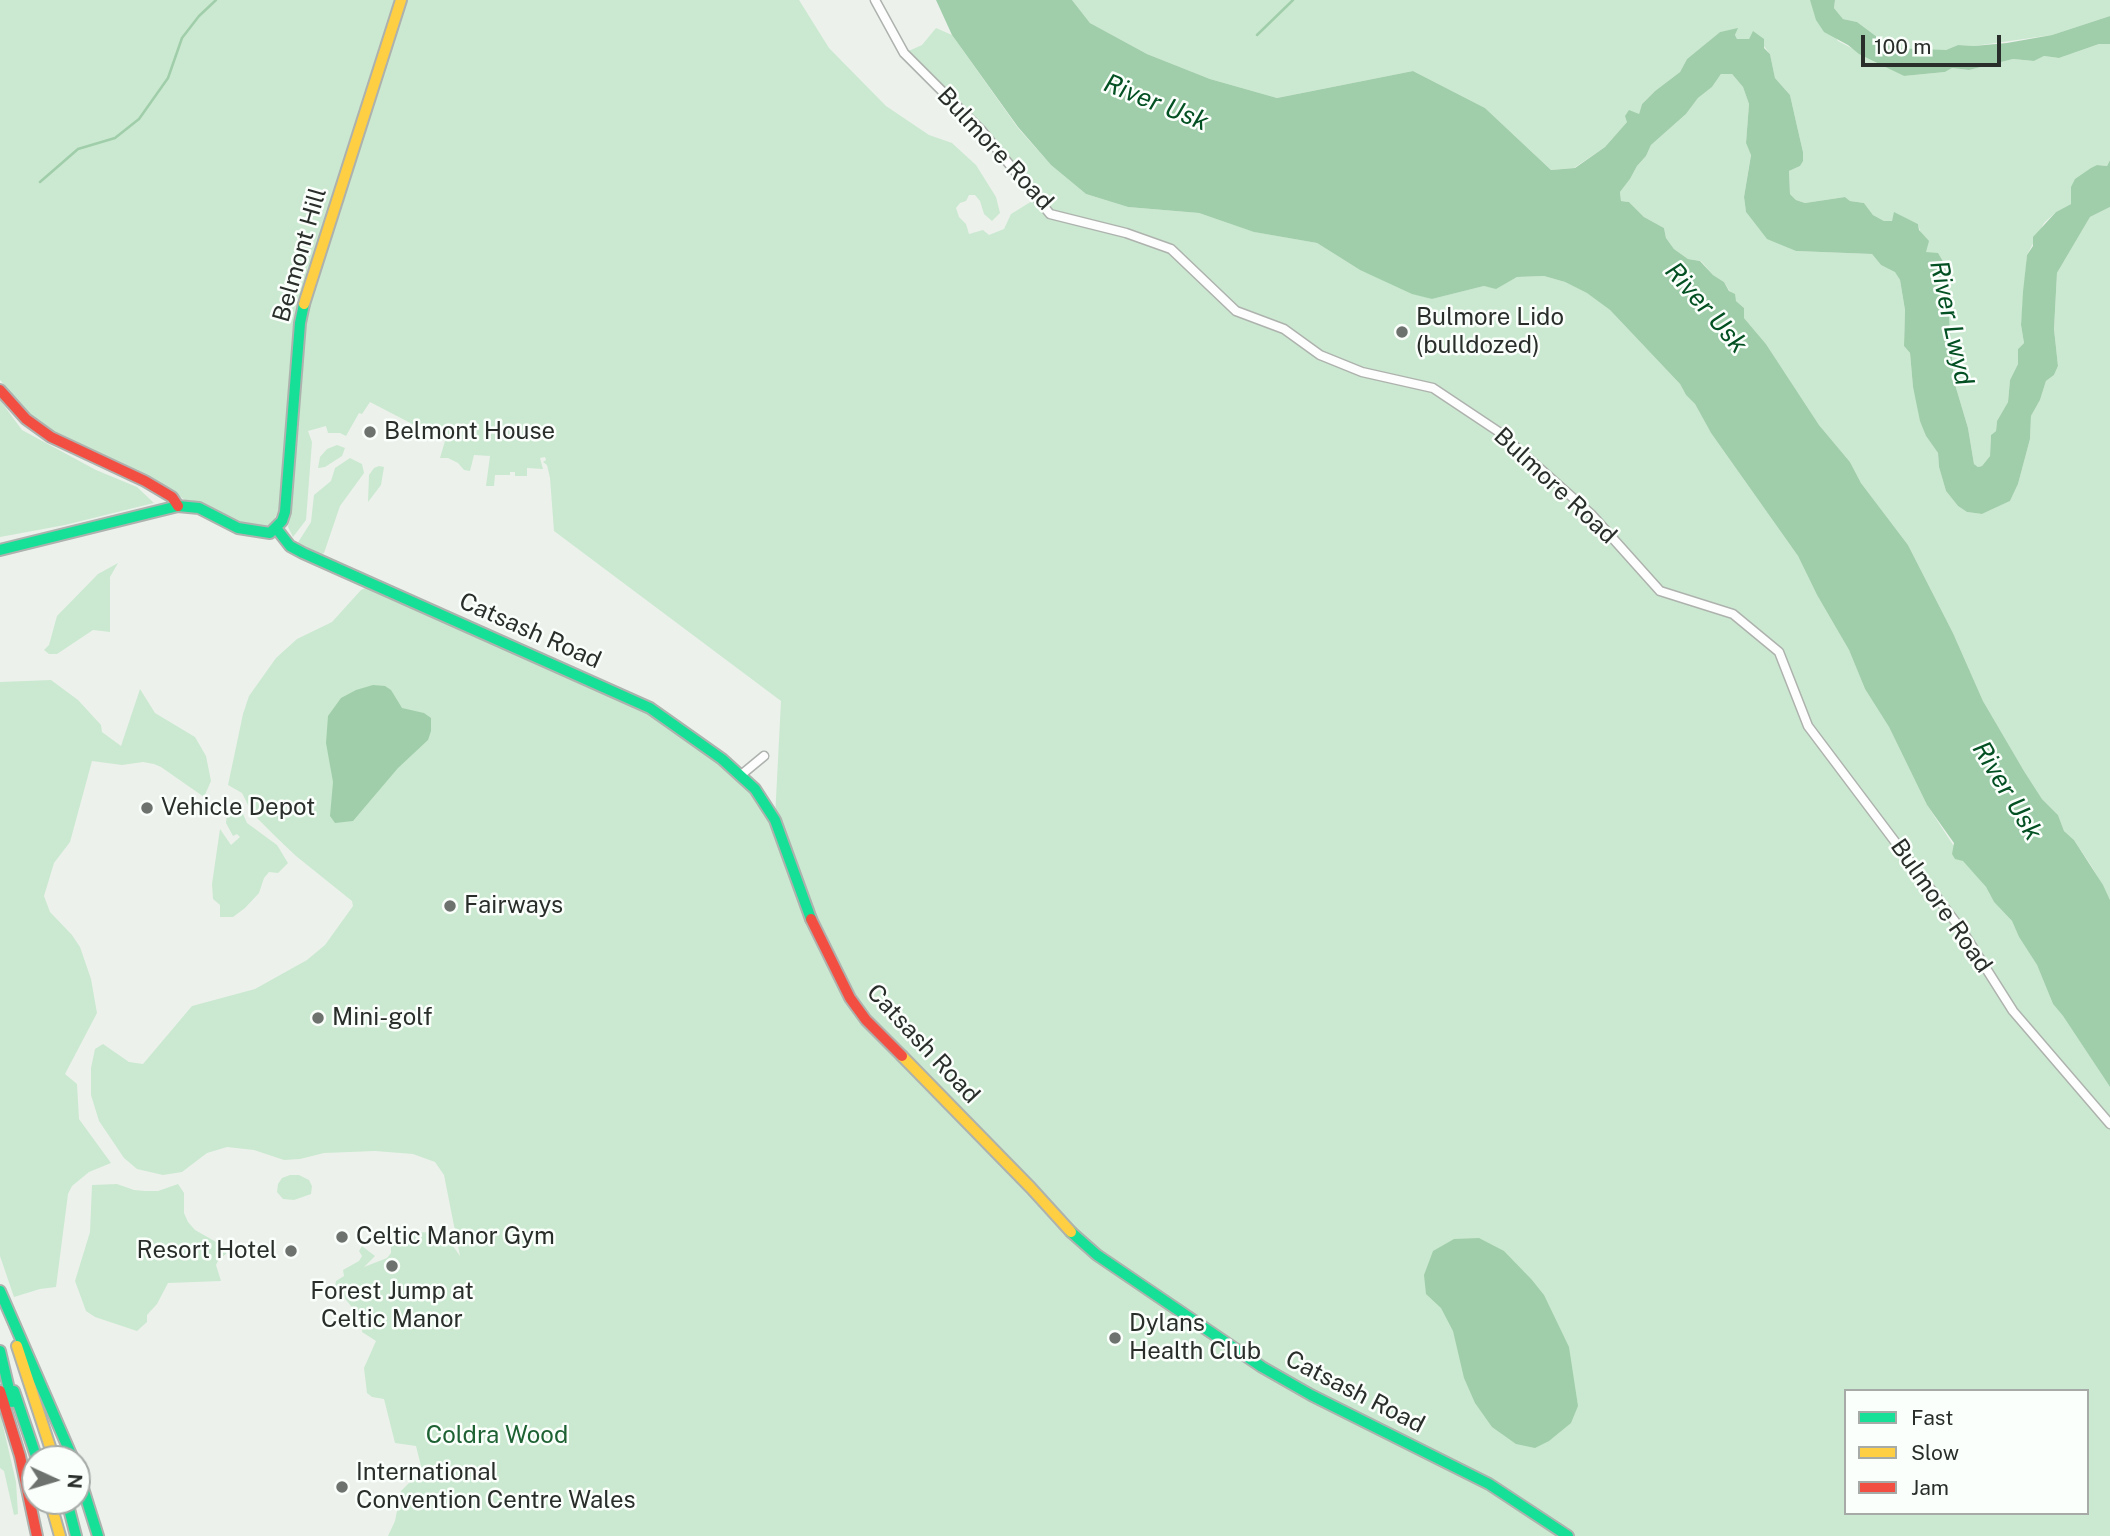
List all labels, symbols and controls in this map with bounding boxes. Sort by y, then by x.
scale bar [1865,21,2005,65]
text: 100 m [1874,34,1931,59]
water label: River Usk [1099,68,1213,138]
street label: Bulmore Road [931,82,1059,216]
street label: Belmont Hill [267,185,333,325]
water label: River Usk [1658,256,1754,360]
water label: River Lwyd [1923,258,1979,388]
place label: Bulmore Lido (bulldozed) [1416,304,1564,360]
marker: Bulmore Lido (bulldozed) [1394,324,1410,340]
place label: Belmont House [384,418,555,446]
street label: Bulmore Road [1488,422,1622,550]
marker: Belmont House [362,424,378,440]
street label: Catsash Road [455,587,605,675]
water label: River Usk [1965,736,2049,846]
place label: Vehicle Depot [161,794,315,822]
marker: Vehicle Depot [139,800,155,816]
street label: Bulmore Road [1884,833,1998,979]
place label: Fairways [464,892,563,920]
marker: Fairways [442,898,458,914]
street label: Catsash Road [861,978,985,1110]
place label: Mini-golf [332,1004,432,1032]
marker: Mini-golf [310,1010,326,1026]
place label: Celtic Manor Gym [356,1223,555,1251]
marker: Celtic Manor Gym [334,1229,350,1245]
place label: Resort Hotel [137,1237,277,1265]
marker: Resort Hotel [283,1243,299,1259]
marker: Forest Jump at Celtic Manor [384,1258,400,1274]
place label: Forest Jump at Celtic Manor [310,1278,474,1334]
place label: Dylans Health Club [1129,1310,1261,1366]
marker: Dylans Health Club [1107,1330,1123,1346]
street label: Catsash Road [1281,1345,1429,1439]
legend [1844,1389,2089,1515]
text: Fast [1911,1405,1953,1430]
park label: Coldra Wood [426,1422,568,1450]
text: Slow [1911,1440,1959,1465]
north arrow [21,1445,91,1515]
place label: International Convention Centre Wales [356,1459,636,1515]
text: N [63,1473,86,1489]
text: Jam [1911,1475,1949,1500]
marker: International Convention Centre Wales [334,1479,350,1495]

